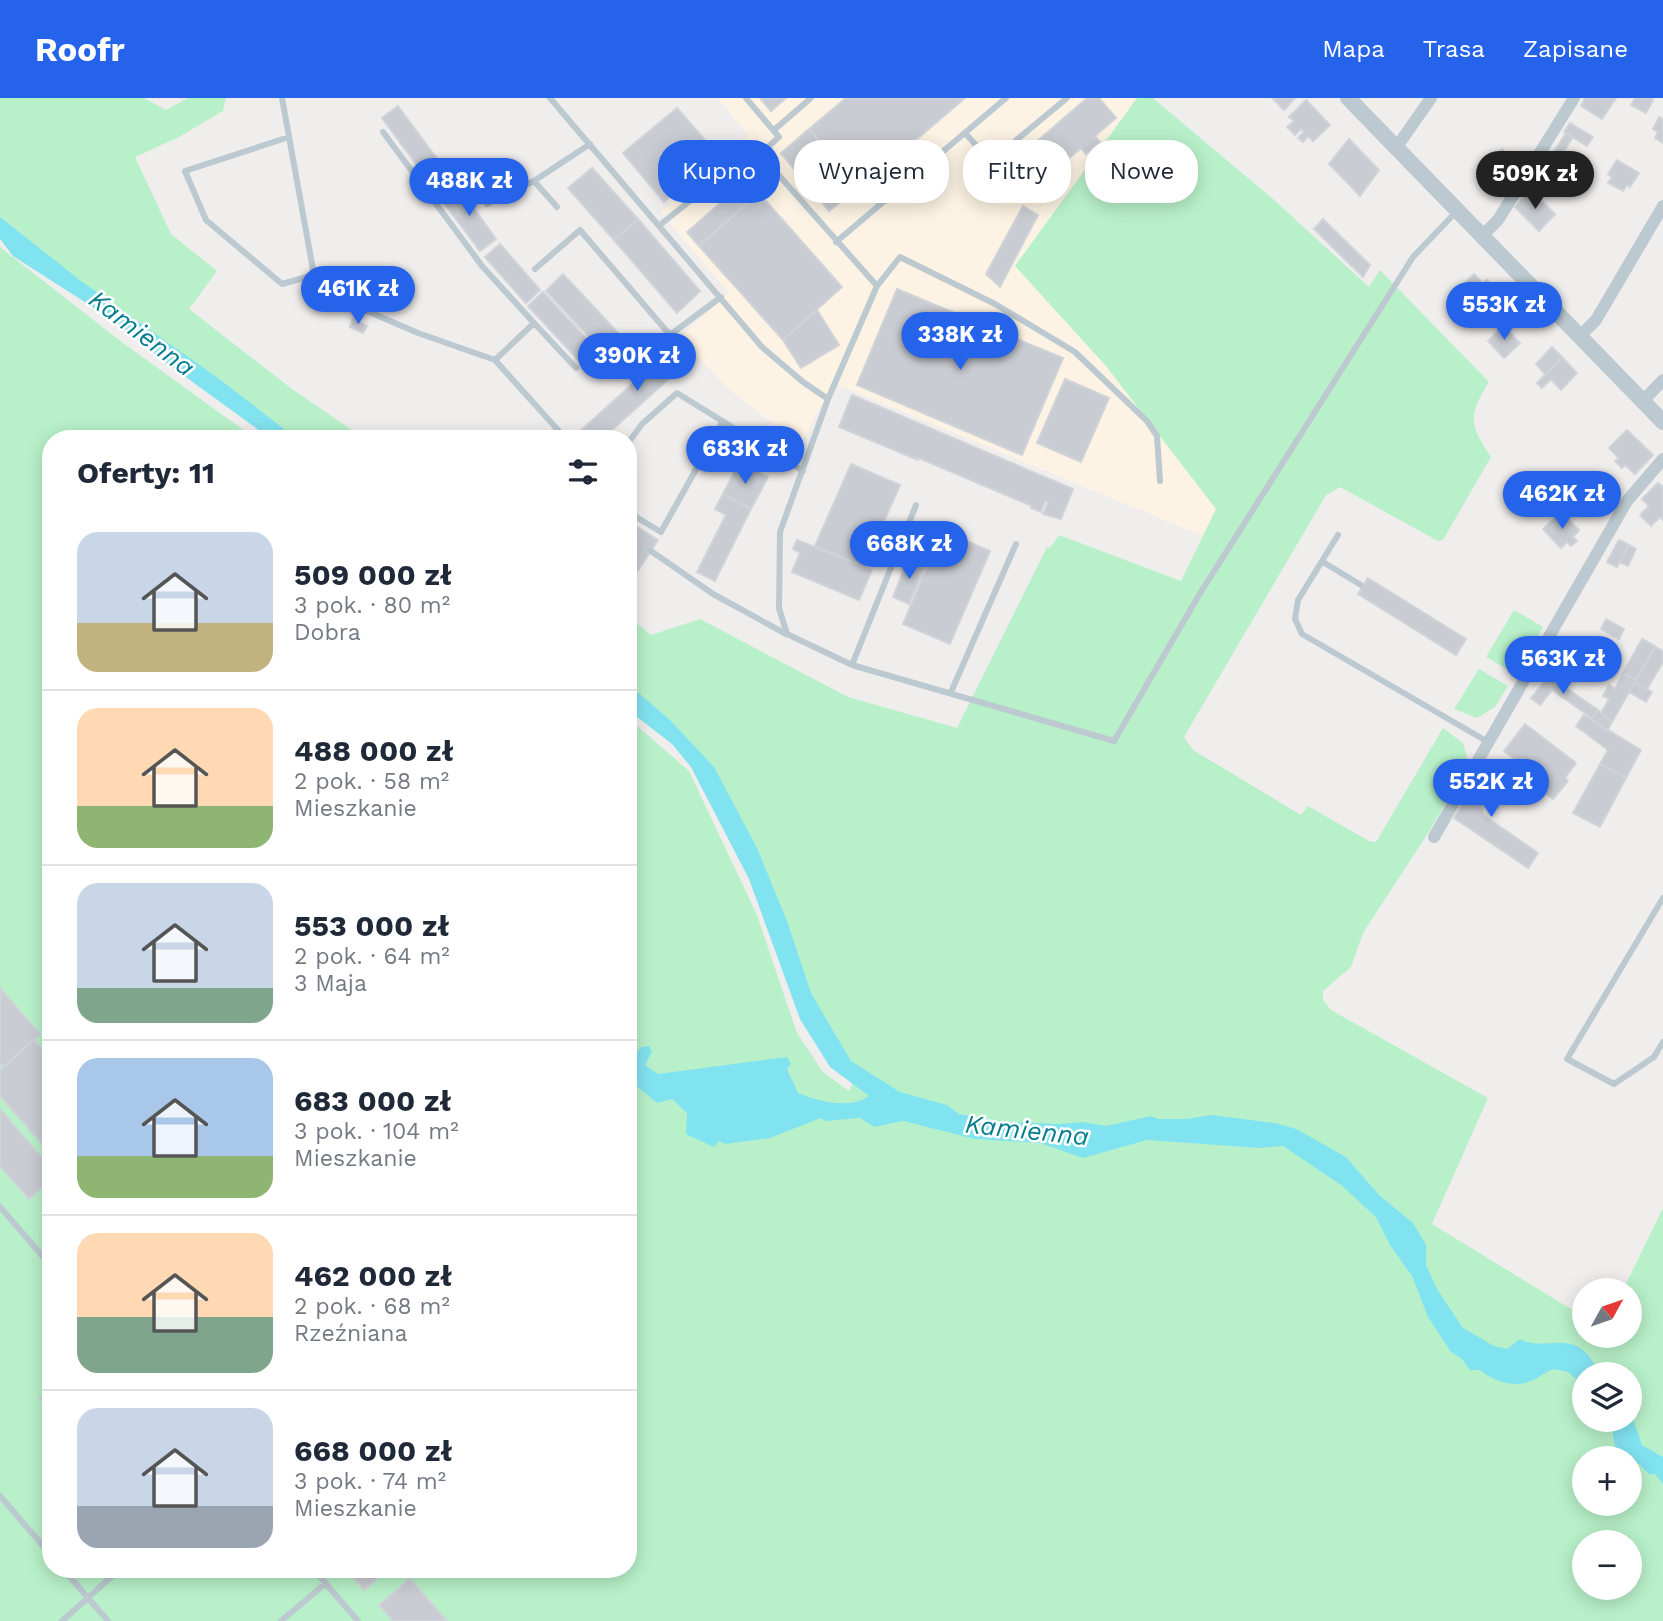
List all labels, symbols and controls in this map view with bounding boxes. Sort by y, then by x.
text: Roofr [35,30,125,69]
text: Mapa [1322,35,1385,63]
text: Trasa [1423,35,1485,63]
text: Zapisane [1523,35,1628,63]
chip: Kupno [658,140,780,203]
chip: Wynajem [794,140,949,203]
chip: Filtry [963,140,1071,203]
chip: Nowe [1085,140,1198,203]
pin: 509K zł [1470,152,1600,211]
pin: 488K zł [404,158,534,218]
text: 509K zł [1492,160,1578,187]
text: 488K zł [425,167,513,194]
pin: 461K zł [293,266,423,326]
text: 461K zł [317,275,399,302]
pin: 553K zł [1439,282,1569,342]
water label: Kamienna [83,284,201,382]
text: 553K zł [1462,291,1546,318]
pin: 338K zł [895,313,1025,372]
text: 338K zł [917,321,1003,348]
pin: 390K zł [572,334,702,393]
text: 390K zł [594,342,680,369]
pin: 683K zł [680,426,810,486]
text: 683K zł [702,435,788,462]
icon: filters [564,453,602,491]
text: Oferty: 11 [77,455,215,490]
pin: 462K zł [1497,472,1627,531]
text: 462K zł [1519,480,1605,507]
pin: 668K zł [844,522,974,581]
text: 668K zł [866,530,952,557]
text: 509 000 zł [294,557,452,592]
icon: home [133,560,217,644]
text: 3 pok. · 80 m² [294,592,450,619]
text: Dobra [294,619,361,646]
pin: 563K zł [1498,636,1628,696]
text: 563K zł [1521,645,1605,672]
text: 488 000 zł [294,733,454,768]
icon: home [133,736,217,820]
pin: 552K zł [1426,760,1556,819]
text: 2 pok. · 58 m² [294,768,449,795]
text: 552K zł [1449,768,1533,795]
text: Mieszkanie [294,795,417,822]
text: 553 000 zł [294,908,449,943]
icon: home [133,911,217,995]
text: 2 pok. · 64 m² [294,943,450,970]
text: 3 Maja [294,970,367,997]
text: 683 000 zł [294,1083,451,1118]
icon: home [133,1086,217,1170]
water label: Kamienna [964,1109,1090,1151]
text: 3 pok. · 104 m² [294,1118,459,1145]
text: Mieszkanie [294,1145,417,1172]
text: 462 000 zł [294,1258,452,1293]
icon: home [133,1261,217,1345]
north arrow [1572,1278,1642,1348]
map controls [1572,1278,1642,1600]
text: 2 pok. · 68 m² [294,1293,450,1320]
text: Rzeźniana [294,1320,408,1347]
button: layers [1572,1362,1642,1432]
text: 668 000 zł [294,1433,452,1468]
icon: home [133,1436,217,1520]
button: + [1572,1446,1642,1516]
text: 3 pok. · 74 m² [294,1468,446,1495]
text: Mieszkanie [294,1495,417,1522]
button: − [1572,1530,1642,1600]

